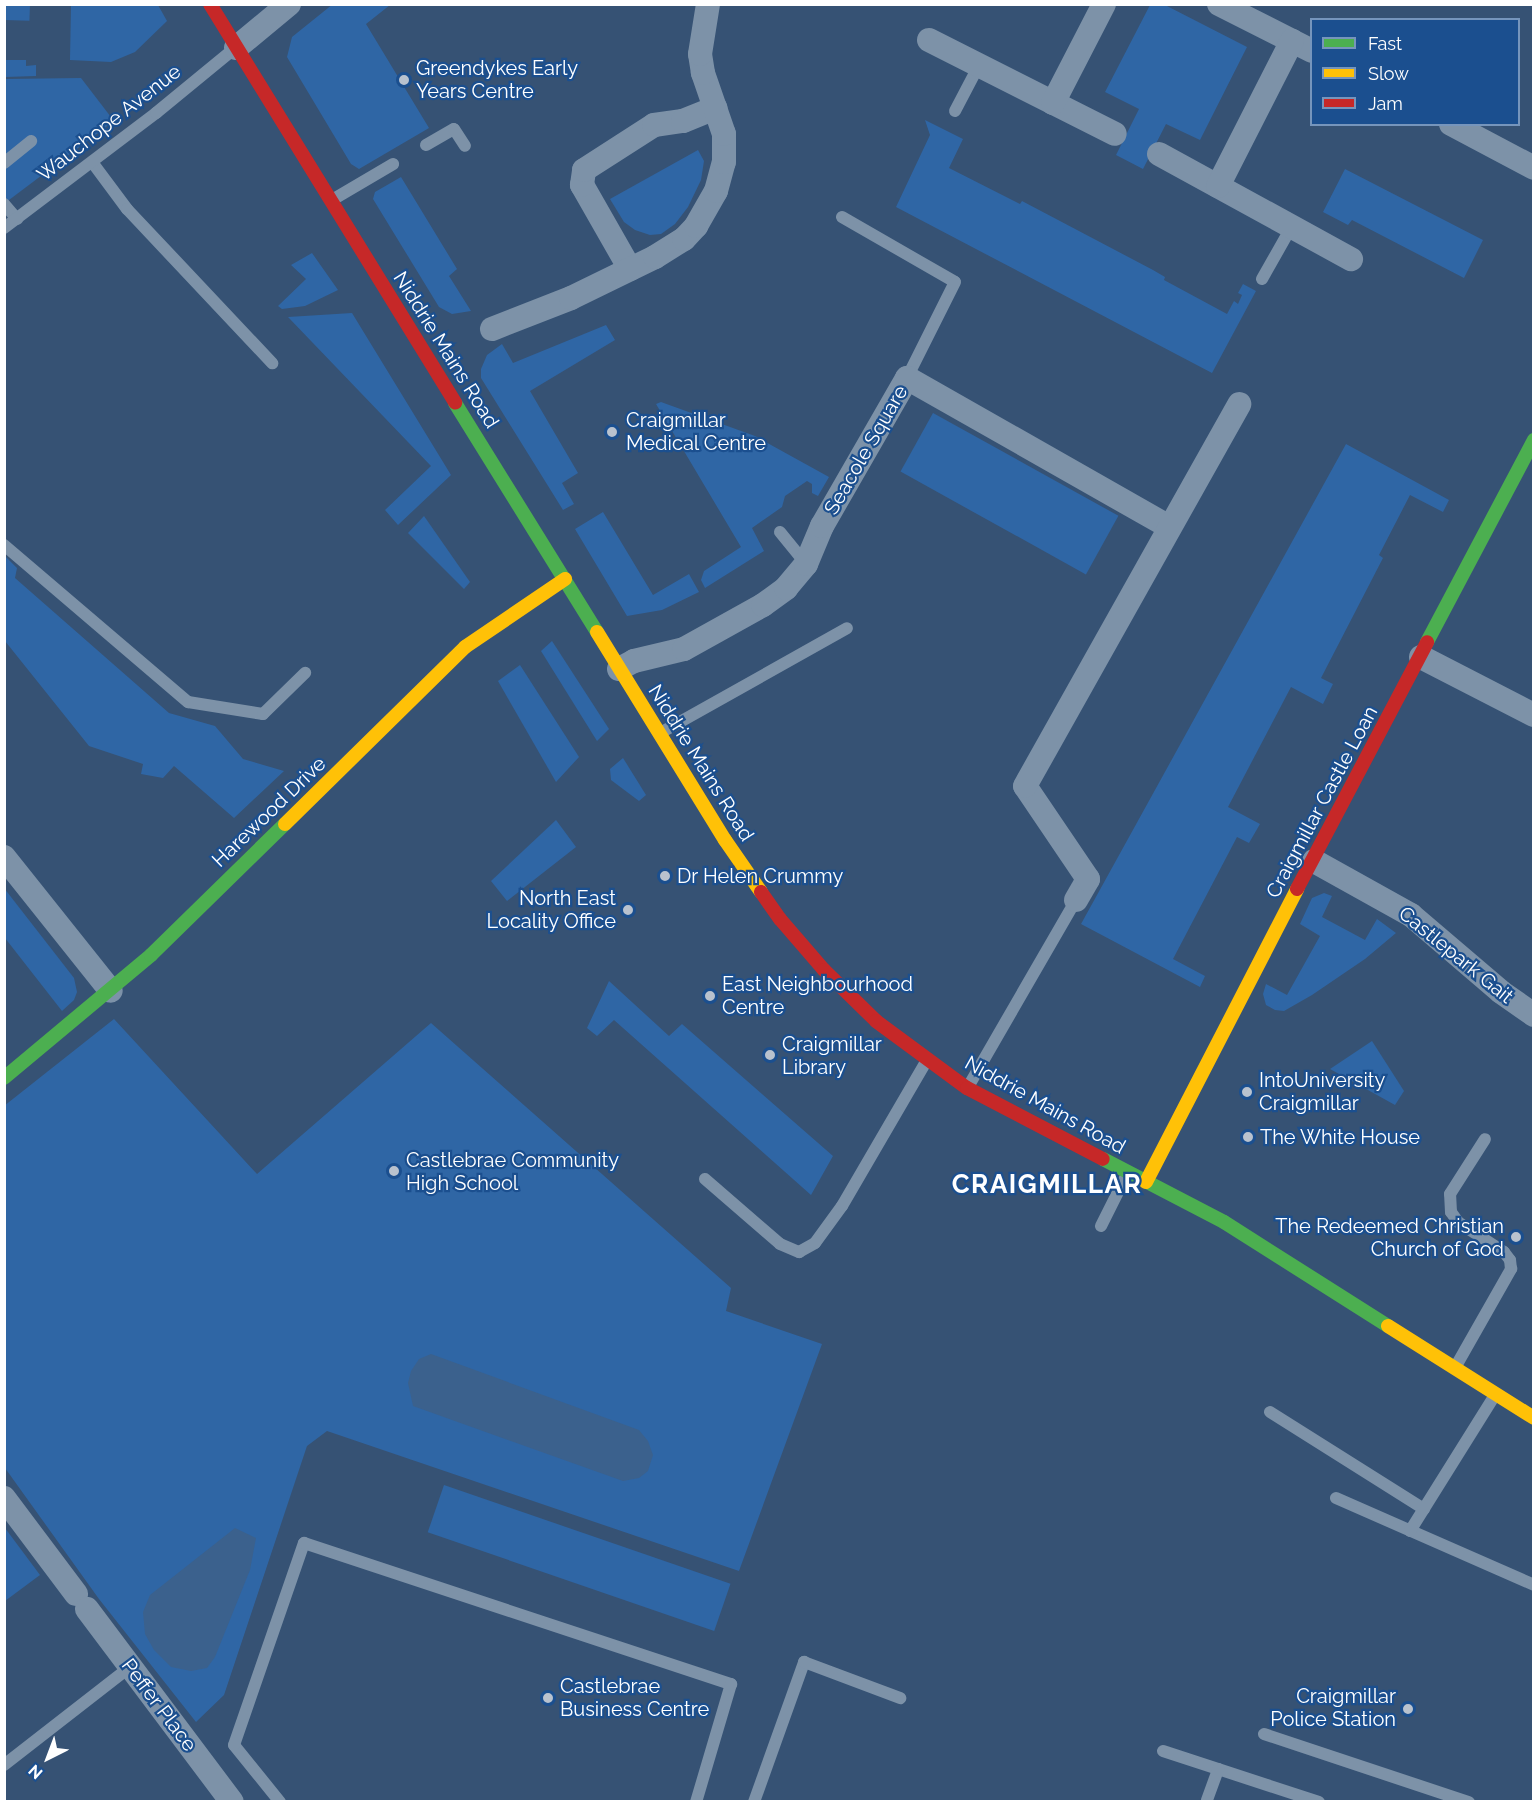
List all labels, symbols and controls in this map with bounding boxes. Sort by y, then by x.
legend [1310,18,1520,126]
text: Fast [1368,33,1402,54]
place label: Greendykes Early Years Centre [416,56,578,103]
street label: Wauchope Avenue [32,59,186,187]
text: Slow [1368,63,1409,84]
marker: Greendykes Early Years Centre [397,73,411,87]
text: Jam [1368,93,1403,114]
street label: Niddrie Mains Road [388,267,504,433]
street label: Seacole Square [819,381,913,519]
place label: Craigmillar Medical Centre [626,408,766,455]
marker: Craigmillar Medical Centre [603,423,621,441]
street label: Niddrie Mains Road [643,680,759,846]
street label: Craigmillar Castle Loan [1261,702,1383,902]
street label: Harewood Drive [207,752,331,872]
place label: Dr Helen Crummy [677,864,844,888]
marker: Dr Helen Crummy [658,869,672,883]
place label: North East Locality Office [486,886,616,933]
street label: Castlepark Gait [1394,901,1518,1009]
marker: North East Locality Office [621,903,635,917]
place label: East Neighbourhood Centre [722,972,913,1019]
marker: East Neighbourhood Centre [703,989,717,1003]
place label: Craigmillar Library [782,1032,882,1079]
marker: Craigmillar Library [763,1048,777,1062]
street label: Niddrie Mains Road [960,1051,1130,1159]
place label: IntoUniversity Craigmillar [1259,1068,1385,1115]
marker: IntoUniversity Craigmillar [1240,1085,1254,1099]
place label: The White House [1260,1125,1421,1149]
marker: The White House [1241,1130,1255,1144]
place label: Castlebrae Community High School [406,1148,619,1195]
marker: Castlebrae Community High School [387,1164,401,1178]
district label: CRAIGMILLAR [952,1169,1142,1201]
place label: The Redeemed Christian Church of God [1275,1214,1504,1261]
marker: The Redeemed Christian Church of God [1509,1230,1523,1244]
street label: Peffer Place [116,1654,202,1756]
place label: Castlebrae Business Centre [560,1674,709,1721]
place label: Craigmillar Police Station [1270,1685,1396,1732]
marker: Castlebrae Business Centre [541,1691,555,1705]
marker: Craigmillar Police Station [1401,1702,1415,1716]
north arrow [18,1728,78,1788]
text: N [25,1761,47,1783]

